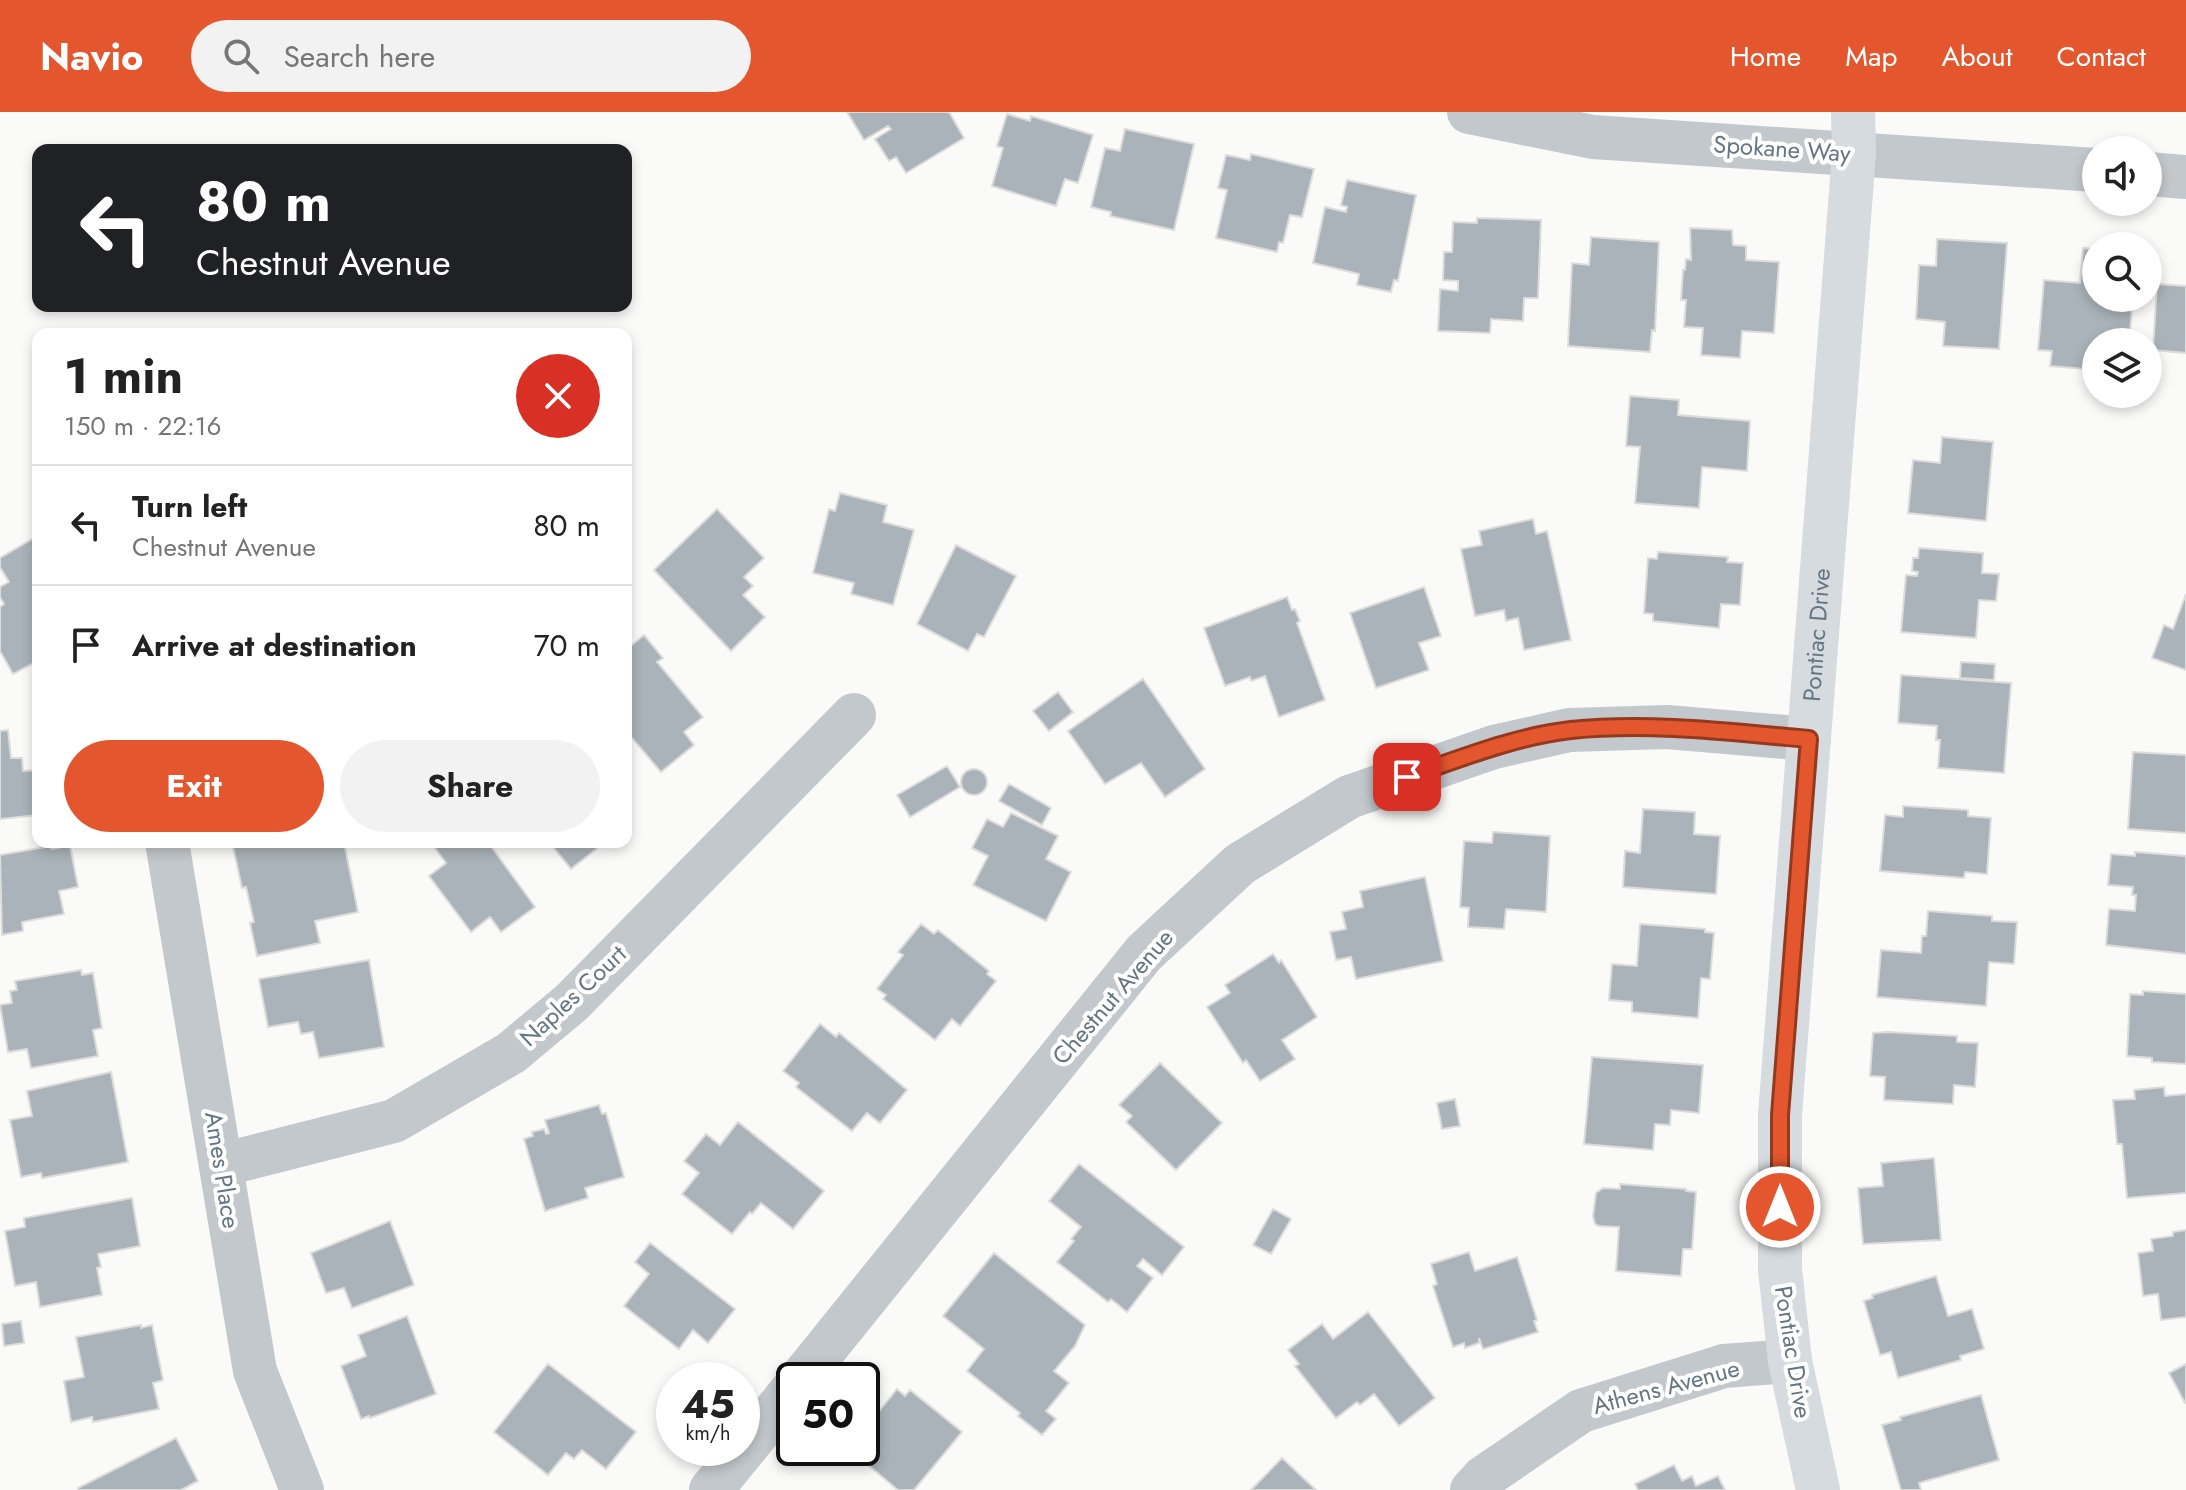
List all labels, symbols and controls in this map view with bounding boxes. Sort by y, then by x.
search box [191,20,751,92]
text: Navio [40,29,143,84]
icon: search [219,34,263,78]
text: Search here [283,35,435,78]
text: Home [1730,36,1801,77]
text: Map [1845,36,1897,77]
text: About [1941,36,2013,77]
text: Contact [2057,36,2146,77]
street label: Spokane Way [1712,126,1852,171]
map controls [2082,136,2162,408]
button: sound [2082,136,2162,216]
text: 80 m [196,161,331,242]
icon: left [64,176,168,280]
button: search [2082,232,2162,312]
text: Chestnut Avenue [196,236,451,288]
button: layers [2082,328,2162,408]
text: 1 min [64,342,183,411]
button: close [516,354,600,438]
text: 150 m · 22:16 [64,407,222,445]
text: Turn left [132,485,247,528]
icon: left [64,503,108,547]
text: 80 m [533,504,600,547]
text: Chestnut Avenue [132,528,316,566]
street label: Pontiac Drive [1794,567,1839,703]
icon: arrive [64,623,108,667]
text: Arrive at destination [132,624,417,667]
text: 70 m [534,624,600,667]
button: Exit [64,740,324,832]
button: Share [340,740,600,832]
pin [1373,743,1441,811]
icon: arrive [1385,755,1429,799]
street label: Chestnut Avenue [1044,921,1182,1072]
street label: Naples Court [511,937,634,1054]
street label: Ames Place [196,1109,249,1231]
position arrow [1738,1165,1822,1249]
street label: Pontiac Drive [1766,1283,1821,1421]
street label: Athens Avenue [1589,1350,1743,1423]
speed limit sign: 50 [776,1362,880,1466]
text: 45 [681,1375,735,1433]
text: km/h [685,1419,731,1448]

